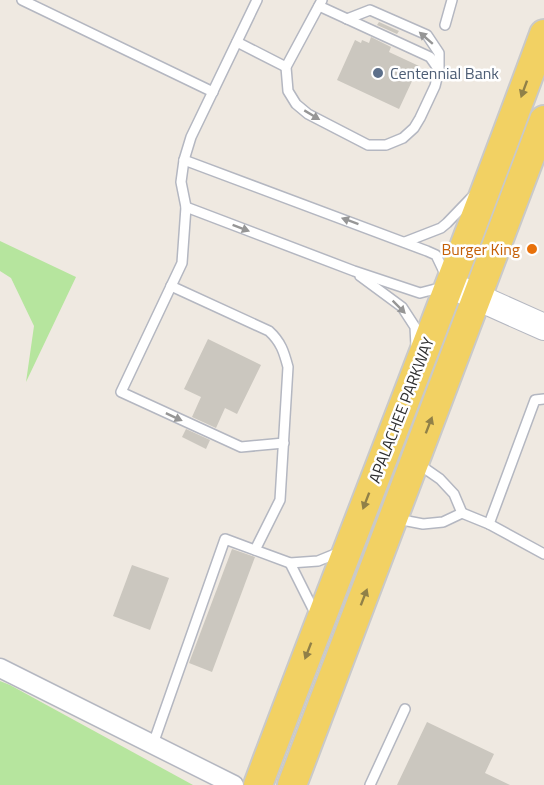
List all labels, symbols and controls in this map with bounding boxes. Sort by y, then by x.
one-way arrow [418,31,433,45]
place label: Centennial Bank [390,61,499,85]
marker: Centennial Bank [371,66,385,80]
one-way arrow [519,80,528,98]
one-way arrow [304,110,320,121]
one-way arrow [341,216,359,226]
one-way arrow [232,223,250,233]
place label: Burger King [441,237,520,261]
marker: Burger King [525,242,539,256]
one-way arrow [392,300,407,314]
street label: APALACHEE PARKWAY [362,333,440,486]
one-way arrow [165,412,183,422]
one-way arrow [424,415,434,433]
one-way arrow [360,493,370,511]
one-way arrow [359,588,369,606]
one-way arrow [303,642,313,660]

